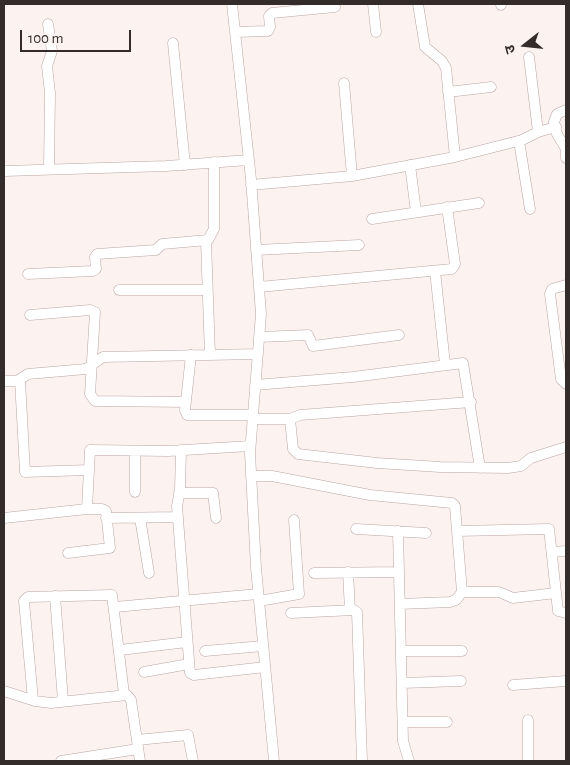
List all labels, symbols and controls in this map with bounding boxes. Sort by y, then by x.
scale bar [22,20,134,52]
north arrow [500,20,550,70]
text: 100 m [28,31,63,46]
text: उ [503,43,518,55]

